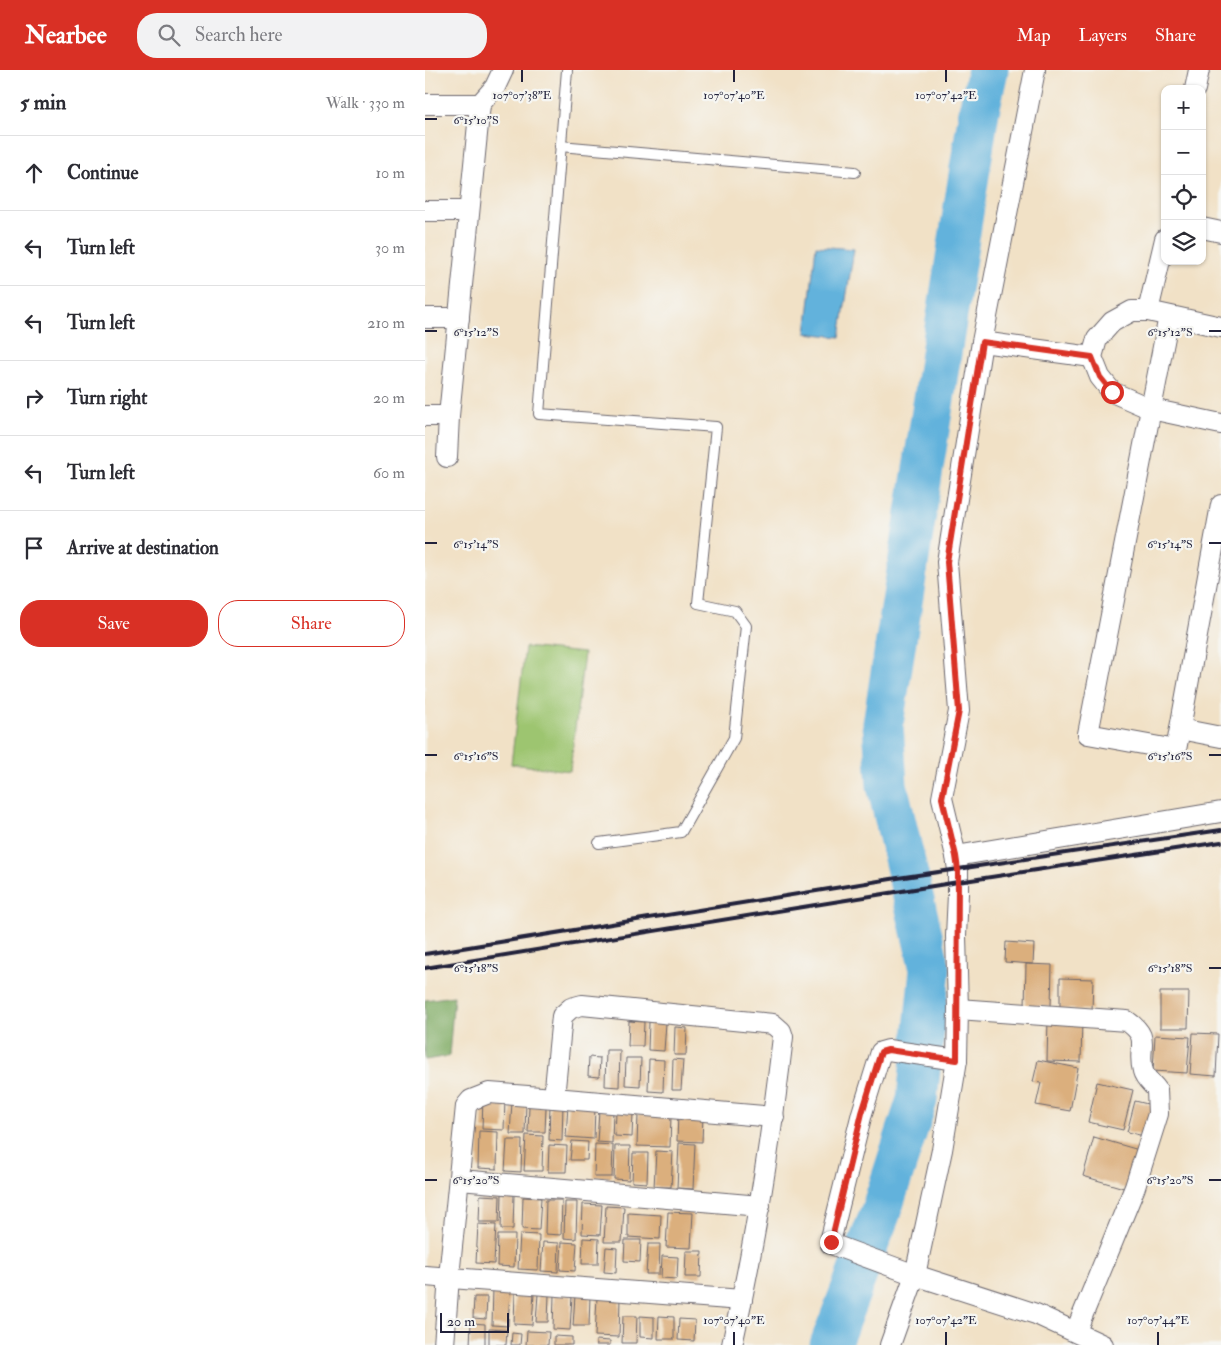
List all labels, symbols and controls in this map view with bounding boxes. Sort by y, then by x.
search box [137,13,487,58]
text: Nearbee [25,20,107,51]
icon: search [155,21,183,49]
text: Search here [195,23,282,47]
text: Map [1017,24,1051,47]
text: Layers [1079,24,1127,47]
text: Share [1155,24,1196,47]
map controls [1161,85,1206,265]
button: + [1161,85,1206,130]
text: 107°07'38"E [493,88,552,103]
text: 107°07'40"E [703,88,765,103]
text: 107°07'42"E [915,88,977,103]
text: 5 min [20,89,66,116]
text: Walk · 330 m [326,93,405,113]
text: 6°15'10"S [453,113,499,128]
button: − [1161,130,1206,175]
icon: ahead [20,159,48,187]
text: Continue [67,161,138,185]
text: 10 m [375,163,405,183]
button: locate [1161,175,1206,220]
button: layers [1161,220,1206,265]
icon: left [20,234,48,262]
text: Turn left [67,236,135,260]
text: 30 m [375,238,405,258]
icon: left [20,309,48,337]
text: Turn left [67,311,135,335]
text: 210 m [367,313,405,333]
text: 6°15'12"S [453,325,499,340]
text: 6°15'12"S [1147,325,1193,340]
route start [1101,381,1124,404]
icon: right [20,384,48,412]
text: Turn right [67,386,147,410]
text: 20 m [373,388,405,408]
icon: left [20,459,48,487]
text: Turn left [67,461,135,485]
text: 60 m [373,463,405,483]
icon: arrive [20,534,48,562]
text: Arrive at destination [67,536,219,560]
text: 6°15'14"S [453,537,499,552]
text: 6°15'14"S [1147,537,1193,552]
button: Save [20,600,208,647]
button: Share [218,600,405,647]
text: 6°15'16"S [453,749,499,764]
text: 6°15'16"S [1147,749,1193,764]
text: 6°15'18"S [454,961,498,976]
text: 6°15'18"S [1148,961,1192,976]
text: 6°15'20"S [452,1173,500,1188]
text: 6°15'20"S [1146,1173,1194,1188]
route end [820,1231,843,1254]
scale bar [440,1310,509,1333]
text: 20 m [447,1313,475,1330]
text: 107°07'40"E [703,1313,765,1328]
text: 107°07'42"E [915,1313,977,1328]
text: 107°07'44"E [1127,1313,1189,1328]

